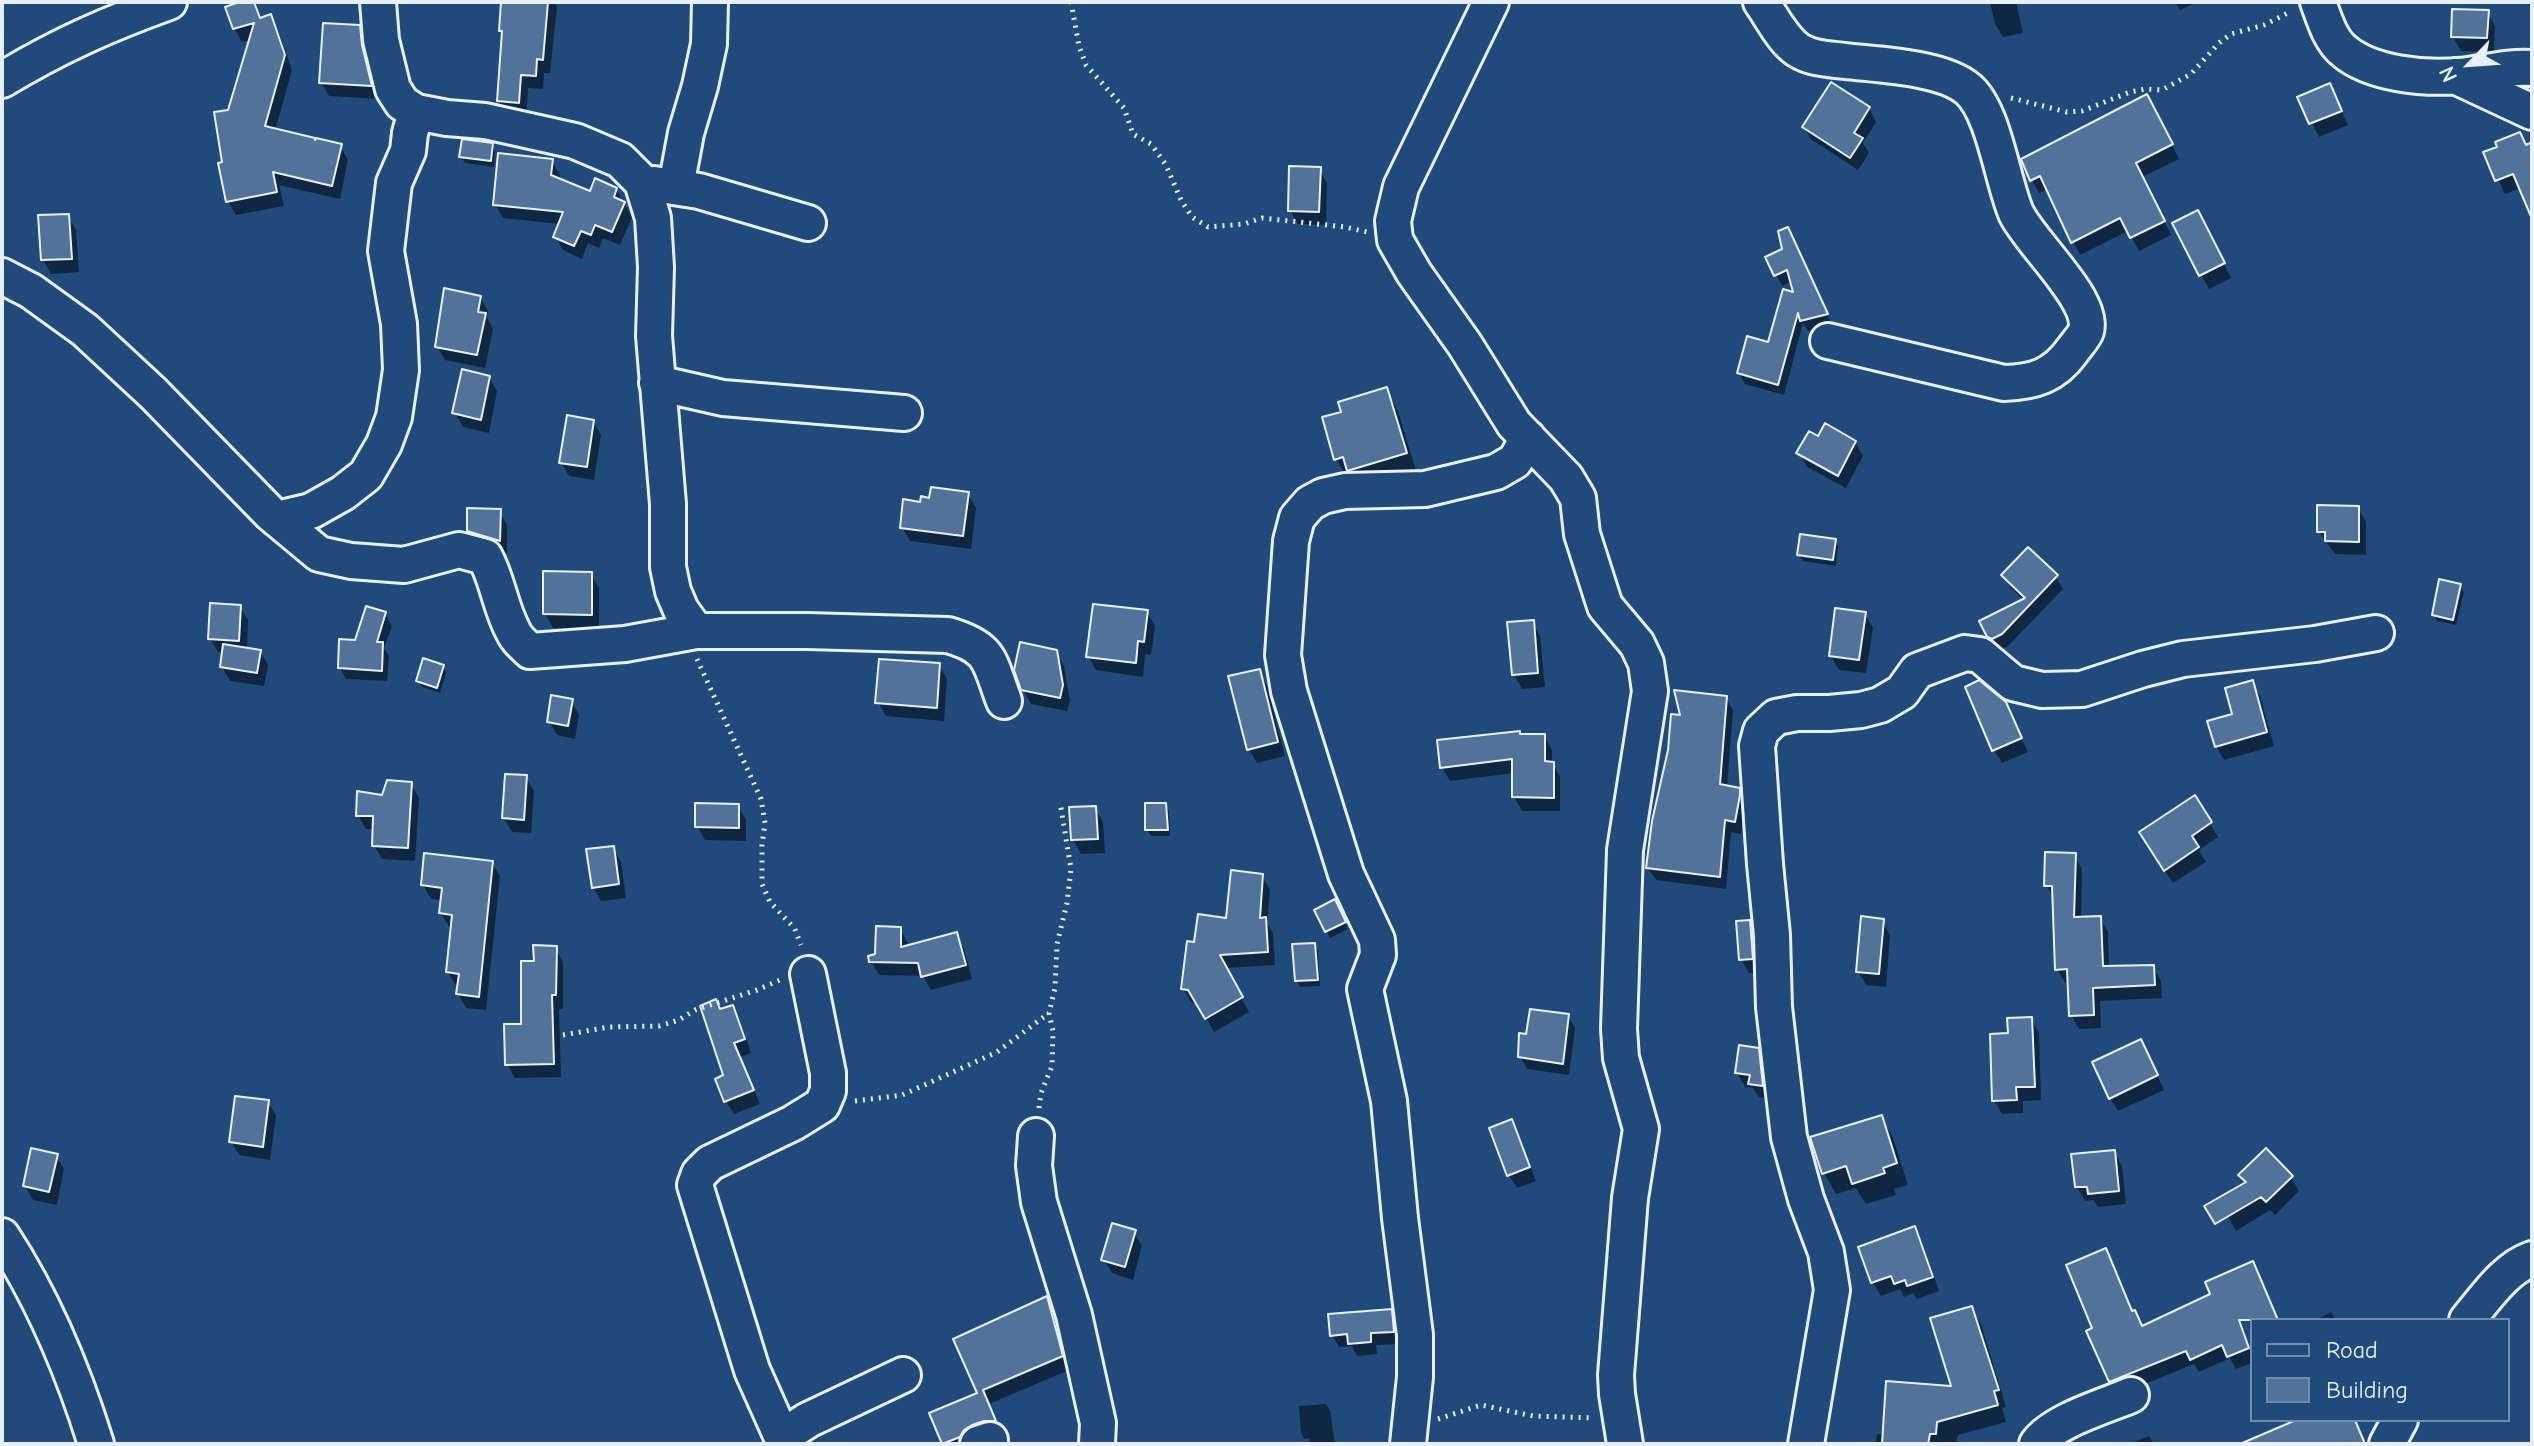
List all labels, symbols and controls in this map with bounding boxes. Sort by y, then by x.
north arrow [2430,24,2510,104]
text: N [2433,62,2463,86]
legend [2250,1318,2510,1422]
text: Road [2326,1336,2378,1364]
text: Building [2326,1376,2408,1404]

